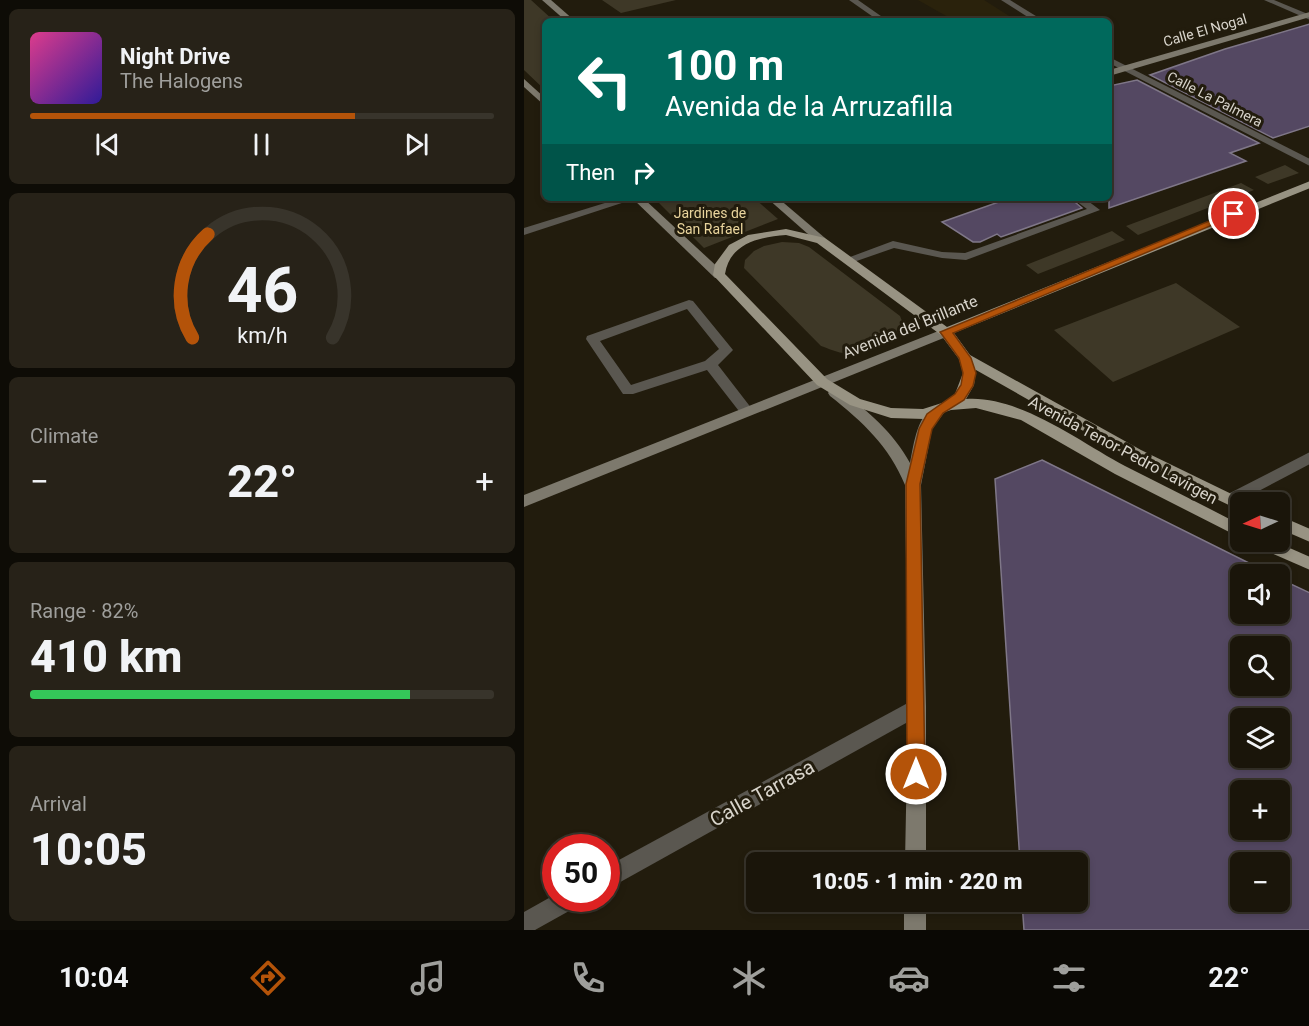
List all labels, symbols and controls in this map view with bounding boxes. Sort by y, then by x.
street label: Calle El Nogal [1161,10,1249,50]
text: 100 m [665,41,784,90]
icon: left [566,42,644,120]
text: Night Drive [120,44,230,69]
street label: Calle La Palmera [1165,68,1265,130]
text: The Halogens [120,69,243,93]
text: Avenida de la Arruzafilla [665,91,953,123]
icon: previous [91,128,124,161]
icon: pause [245,128,278,161]
icon: next [400,128,433,161]
icon: right [627,156,660,189]
text: Then [566,160,615,185]
pin [1208,188,1259,239]
icon: arrive [1217,197,1250,230]
park label: Jardines de San Rafael [674,205,746,237]
text: 46 [226,254,298,327]
street label: Avenida del Brillante [840,291,980,363]
text: km/h [237,323,287,348]
street label: Avenida Tenor Pedro Lavirgen [1025,392,1221,508]
text: Climate [30,424,98,448]
text: 22° [227,455,297,508]
text: − [30,462,49,501]
text: + [475,462,494,501]
north arrow [1230,492,1290,552]
map controls [1230,492,1290,912]
button: sound [1230,564,1290,624]
text: Range · 82% [30,599,138,623]
text: 410 km [30,630,182,683]
button: search [1230,636,1290,696]
button: layers [1230,708,1290,768]
position arrow [884,742,948,806]
street label: Calle Tarrasa [706,754,818,832]
button: + [1230,780,1290,840]
text: Arrival [30,792,87,816]
text: 10:05 [30,823,147,876]
speed limit sign: 50 [542,834,620,912]
button: − [1230,852,1290,912]
text: 10:05 · 1 min · 220 m [812,869,1022,894]
icon: directions [247,957,289,999]
icon: music [407,957,449,999]
icon: phone [567,957,609,999]
icon: climate [728,957,770,999]
icon: car [888,957,930,999]
icon: filters [1048,957,1090,999]
text: 10:04 [59,962,129,994]
text: 22° [1208,962,1250,994]

